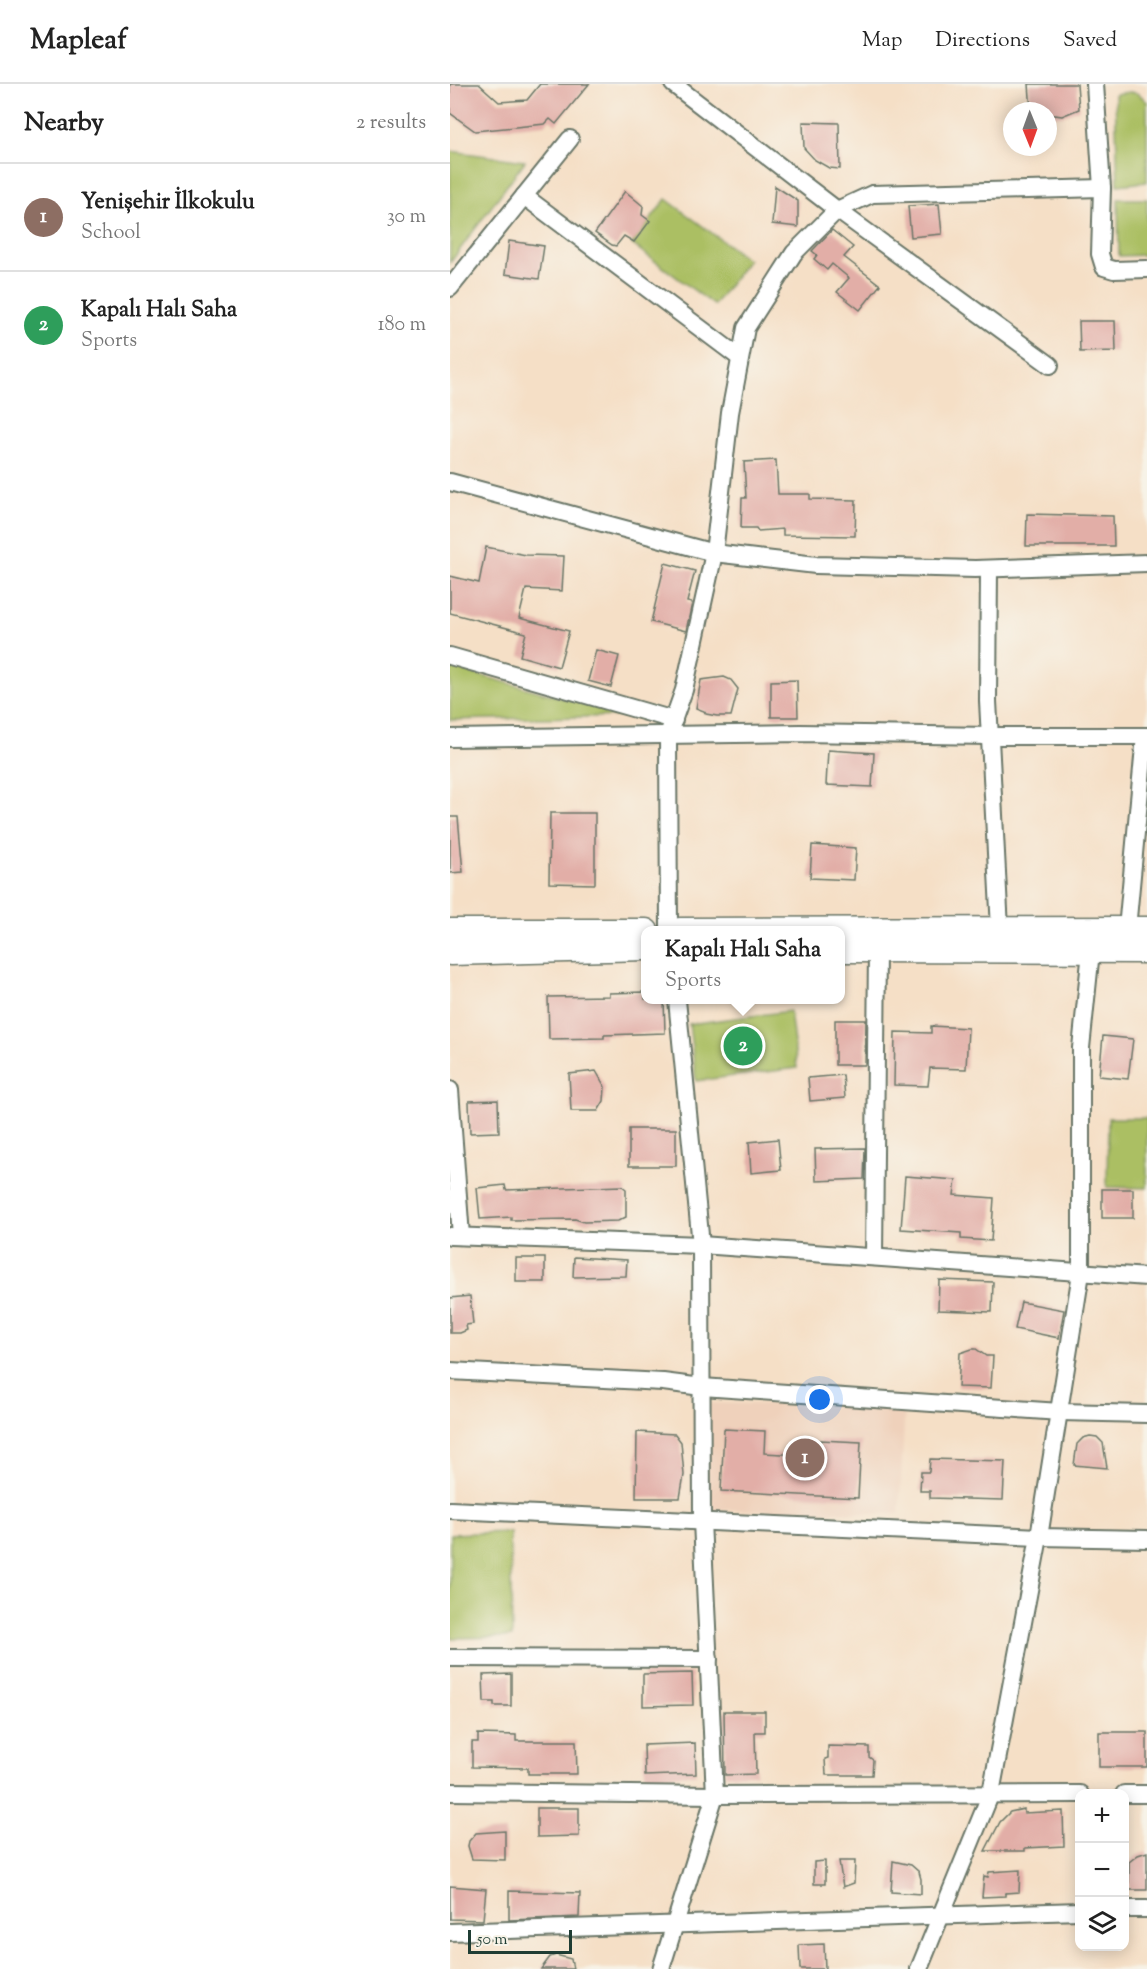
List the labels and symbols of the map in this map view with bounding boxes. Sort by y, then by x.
north arrow [1003,102,1057,156]
pin: 2 [724,1024,762,1068]
your location [805,1385,834,1414]
pin: 1 [786,1436,824,1480]
scale bar [468,1927,572,1954]

